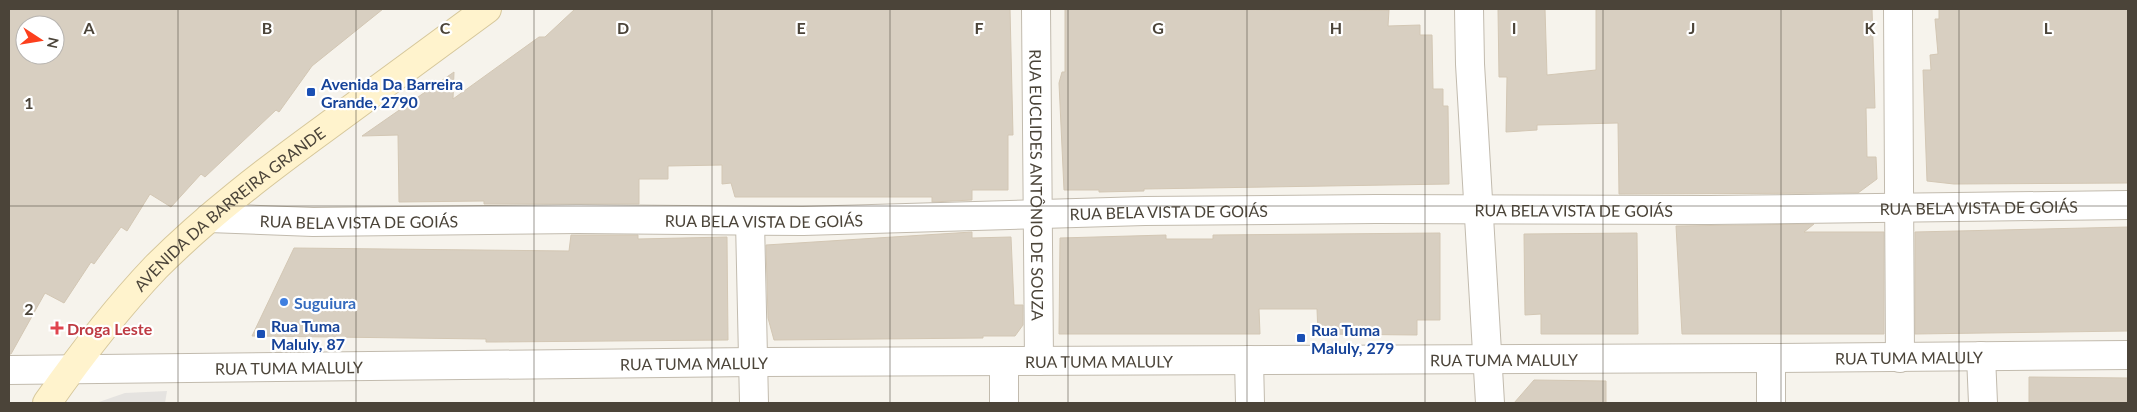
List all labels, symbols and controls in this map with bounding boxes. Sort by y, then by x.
north arrow [15,15,65,65]
text: A [82,18,95,37]
text: B [262,18,272,37]
text: C [440,18,451,37]
text: D [617,18,629,37]
text: E [796,18,806,37]
text: F [974,18,984,37]
text: G [1152,18,1164,37]
text: H [1330,18,1342,37]
text: I [1512,18,1516,37]
text: J [1689,18,1695,37]
text: K [1865,18,1877,37]
text: L [2044,18,2053,37]
text: N [44,36,63,50]
street label: RUA EUCLIDES ANTÔNIO DE SOUZA [1027,49,1048,321]
place label: Avenida Da Barreira Grande, 2790 [320,74,463,111]
marker: Avenida Da Barreira Grande, 2790 [305,86,317,98]
text: 1 [24,93,34,112]
street label: AVENIDA DA BARREIRA GRANDE [129,122,328,295]
street label: RUA BELA VISTA DE GOIÁS [1879,196,2078,217]
street label: RUA BELA VISTA DE GOIÁS [1069,200,1268,223]
street label: RUA BELA VISTA DE GOIÁS [1475,200,1673,219]
street label: RUA BELA VISTA DE GOIÁS [259,210,458,232]
street label: RUA BELA VISTA DE GOIÁS [665,210,863,231]
place label: Suguiura [294,293,356,312]
marker: Suguiura [278,296,290,308]
text: 2 [24,299,34,318]
place label: Rua Tuma Maluly, 87 [271,316,345,353]
place label: Droga Leste [67,319,153,338]
place label: Rua Tuma Maluly, 279 [1311,320,1394,357]
marker: Droga Leste [51,322,63,334]
marker: Rua Tuma Maluly, 87 [255,328,267,340]
marker: Rua Tuma Maluly, 279 [1295,332,1307,344]
street label: RUA TUMA MALULY [1835,347,1983,367]
street label: RUA TUMA MALULY [1430,349,1578,369]
street label: RUA TUMA MALULY [1025,351,1173,370]
street label: RUA TUMA MALULY [620,352,768,373]
street label: RUA TUMA MALULY [215,357,363,377]

